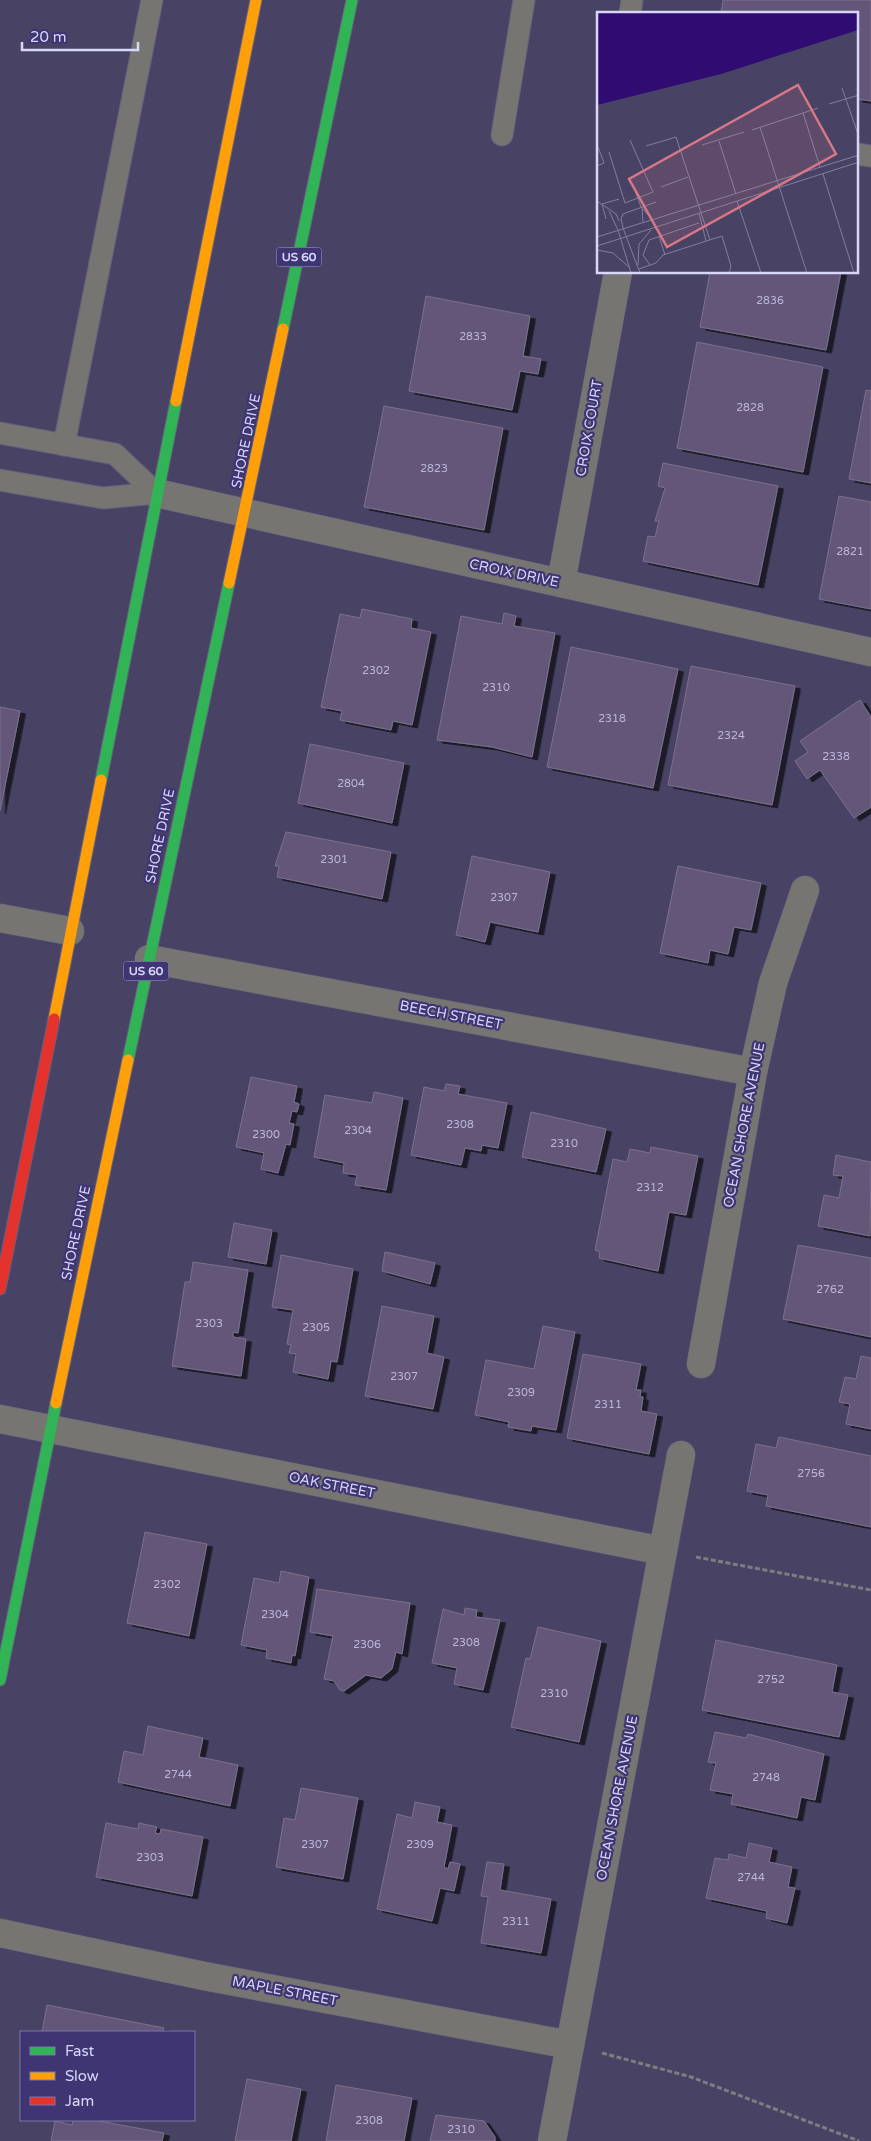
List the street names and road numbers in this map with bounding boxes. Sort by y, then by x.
road number: US 60 [276,248,322,266]
street label: CROIX COURT [572,378,606,478]
street label: SHORE DRIVE [228,392,264,490]
street label: CROIX DRIVE [468,555,560,591]
street label: SHORE DRIVE [142,787,178,885]
road number: US 60 [124,961,168,980]
street label: BEECH STREET [398,997,504,1033]
street label: OCEAN SHORE AVENUE [720,1041,768,1209]
street label: SHORE DRIVE [58,1184,94,1282]
street label: OAK STREET [287,1468,377,1502]
street label: OCEAN SHORE AVENUE [593,1714,641,1882]
street label: MAPLE STREET [231,1972,340,2010]

